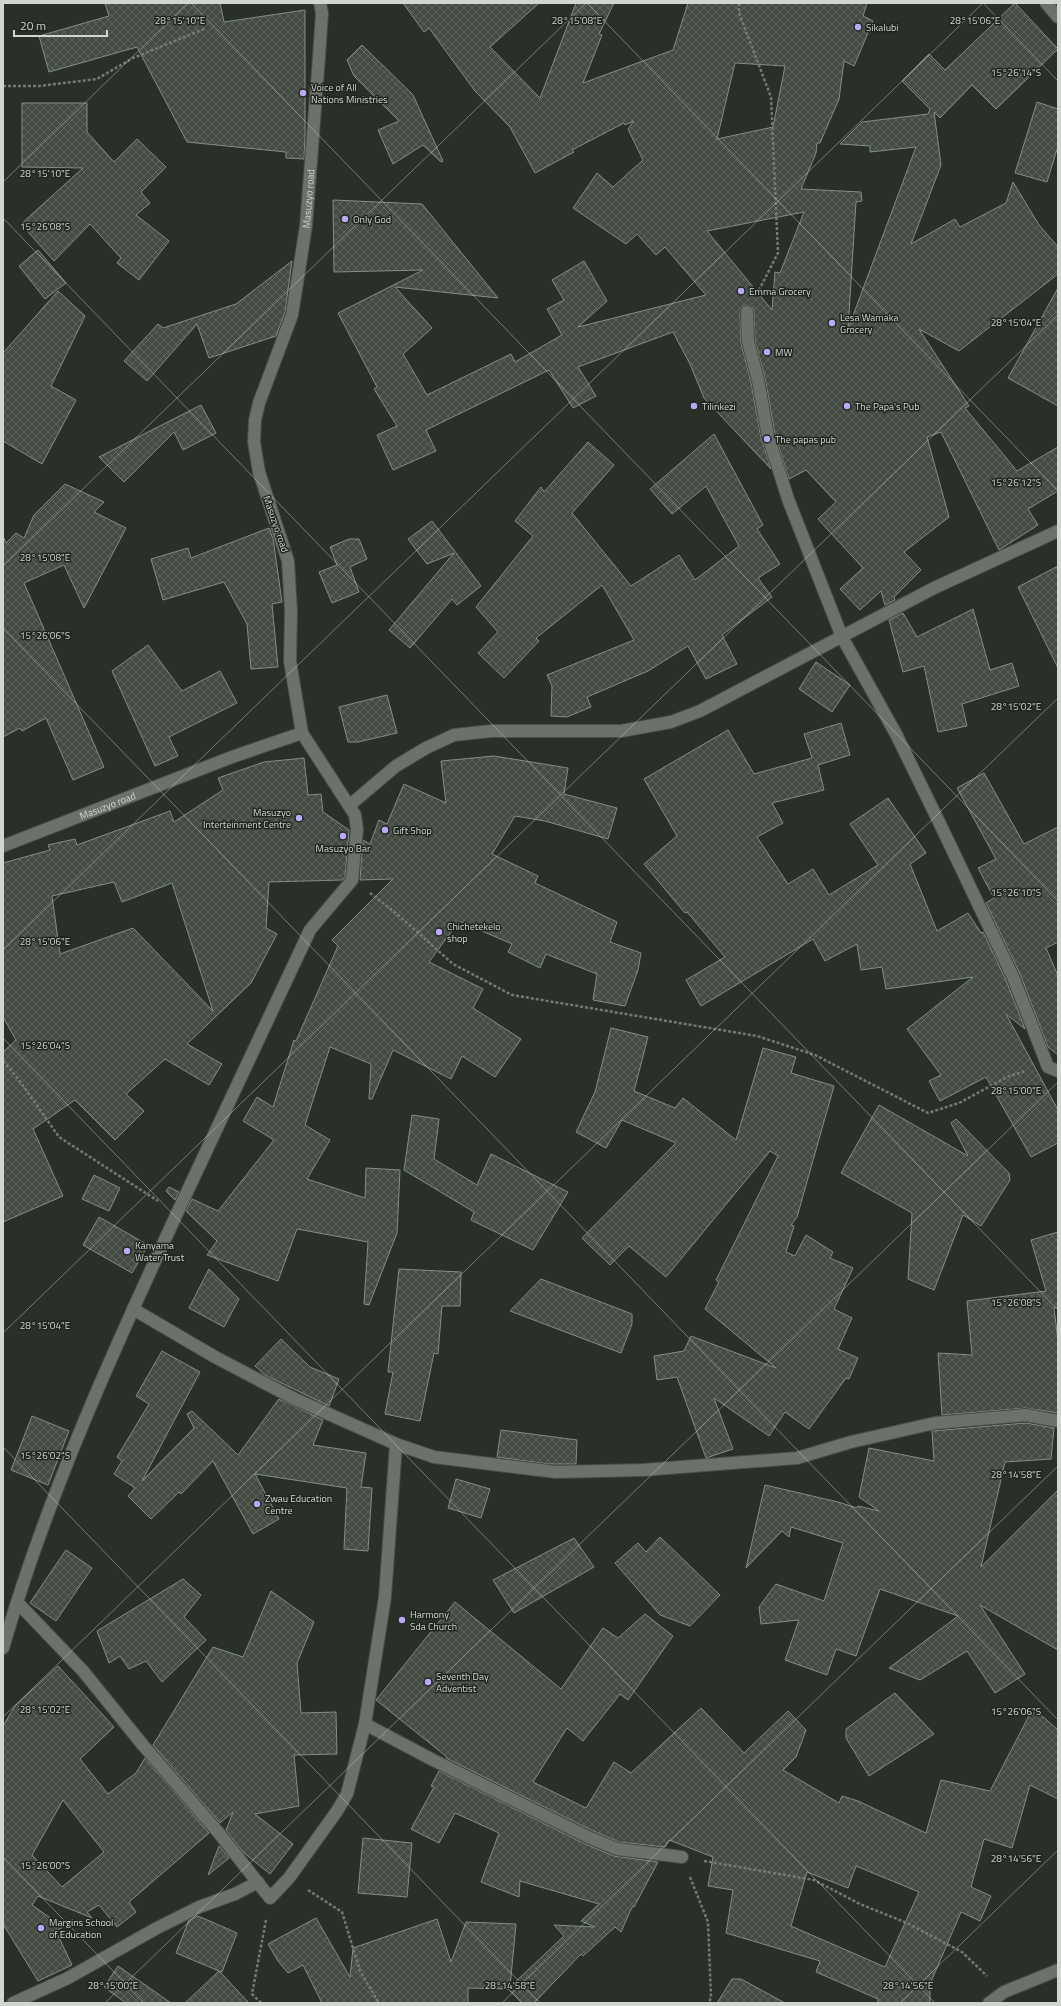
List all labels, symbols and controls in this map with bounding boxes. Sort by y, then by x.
scale bar [14,12,107,38]
text: 28°15'10"E [155,13,206,28]
text: 28°15'08"E [552,13,603,28]
text: 28°15'06"E [950,13,1001,28]
text: 20 m [20,16,46,35]
place label: Sikalubi [866,20,898,35]
marker: Sikalubi [853,22,863,32]
text: 15°26'14"S [991,65,1041,80]
place label: Voice of All Nations Ministries [311,80,388,107]
marker: Voice of All Nations Ministries [298,88,308,98]
text: 28°15'10"E [20,166,71,181]
street label: Masuzyo road [298,169,318,229]
place label: Only God [353,212,391,227]
marker: Only God [340,214,350,224]
text: 15°26'08"S [20,219,70,234]
place label: Emma Grocery [749,284,811,299]
marker: Emma Grocery [736,286,746,296]
place label: Lesa Wamaka Grocery [840,310,899,337]
text: 28°15'04"E [991,315,1042,330]
marker: Lesa Wamaka Grocery [827,318,837,328]
place label: MW [775,345,792,360]
marker: MW [762,347,772,357]
place label: Tilinkezi [702,399,736,414]
place label: The Papa's Pub [855,399,919,414]
marker: Tilinkezi [689,401,699,411]
marker: The Papa's Pub [842,401,852,411]
place label: The papas pub [775,432,836,447]
marker: The papas pub [762,434,772,444]
text: 15°26'12"S [991,475,1041,490]
street label: Masuzyo road [259,494,293,554]
text: 28°15'08"E [20,550,71,565]
text: 15°26'06"S [20,628,70,643]
text: 28°15'02"E [991,699,1042,714]
street label: Masuzyo road [77,788,138,823]
place label: Masuzyo Interteinment Centre [203,805,291,832]
marker: Masuzyo Interteinment Centre [294,813,304,823]
place label: Gift Shop [393,823,432,838]
marker: Gift Shop [380,825,390,835]
marker: Masuzyo Bar [338,831,348,841]
place label: Masuzyo Bar [316,841,371,856]
text: 15°26'10"S [991,885,1041,900]
place label: Chichetekelo shop [447,919,501,946]
marker: Chichetekelo shop [434,927,444,937]
text: 28°15'06"E [20,934,71,949]
text: 15°26'04"S [20,1038,70,1053]
text: 28°15'00"E [991,1083,1042,1098]
place label: Kanyama Water Trust [135,1238,185,1265]
marker: Kanyama Water Trust [122,1246,132,1256]
text: 15°26'08"S [991,1295,1041,1310]
text: 28°15'04"E [20,1318,71,1333]
text: 15°26'02"S [20,1448,70,1463]
text: 28°14'58"E [991,1467,1042,1482]
place label: Zwau Education Centre [265,1491,332,1518]
marker: Zwau Education Centre [252,1499,262,1509]
place label: Harmony Sda Church [410,1607,457,1634]
marker: Harmony Sda Church [397,1615,407,1625]
place label: Seventh Day Adventist [436,1669,489,1696]
marker: Seventh Day Adventist [423,1677,433,1687]
text: 28°15'02"E [20,1702,71,1717]
text: 15°26'06"S [991,1704,1041,1719]
text: 28°14'56"E [991,1851,1042,1866]
text: 15°26'00"S [20,1858,70,1873]
place label: Margins School of Education [49,1915,113,1942]
marker: Margins School of Education [36,1923,46,1933]
text: 28°15'00"E [88,1978,139,1993]
text: 28°14'58"E [485,1978,536,1993]
text: 28°14'56"E [883,1978,934,1993]

